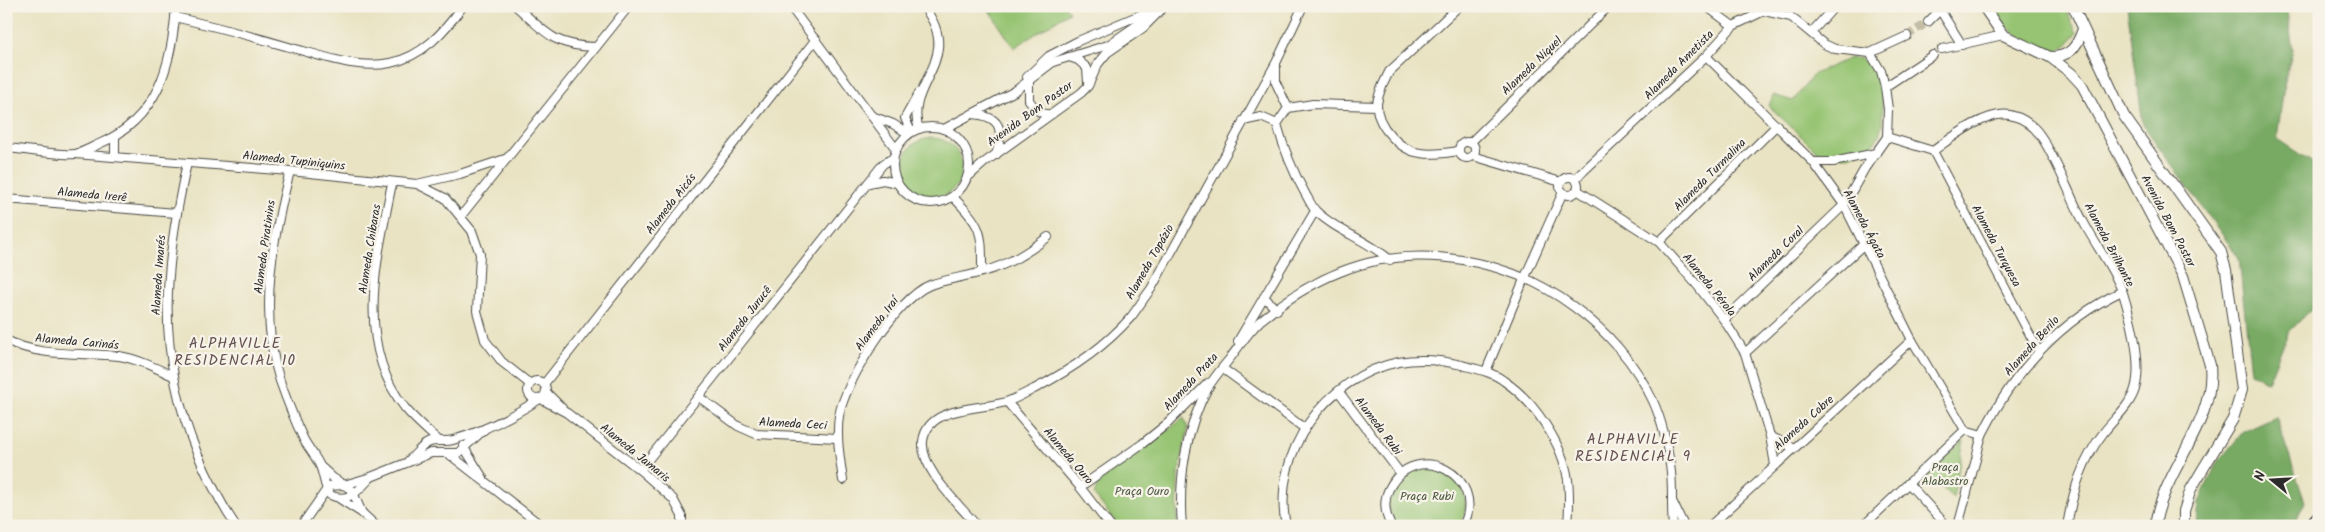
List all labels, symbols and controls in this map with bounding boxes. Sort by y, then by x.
street label: Alameda Ametista [1640,25,1719,104]
street label: Alameda Niquel [1497,32,1567,100]
street label: Avenida Bom Pastor [983,76,1078,152]
street label: Alameda Turmalina [1669,134,1751,216]
street label: Alameda Tupiniquins [242,146,346,176]
street label: Alameda Aicás [641,169,701,239]
street label: Avenida Bom Pastor [2136,171,2201,271]
street label: Alameda Irerê [57,183,128,208]
street label: Alameda Ágata [1838,186,1890,262]
street label: Alameda Piratinins [249,199,281,295]
street label: Alameda Brilhante [2079,199,2140,291]
street label: Alameda Turquesa [1966,201,2026,291]
street label: Alameda Chibaras [354,203,386,295]
street label: Alameda Topázio [1121,221,1179,303]
street label: Alameda Coral [1743,222,1809,286]
street label: Alameda Imarés [147,234,171,316]
street label: Alameda Pérola [1677,249,1741,321]
street label: Alameda Jurucê [713,281,777,356]
street label: Alameda Iraí [850,291,905,355]
street label: Alameda Berilo [2000,312,2064,380]
street label: Alameda Carinás [34,329,120,355]
district label: ALPHAVILLE RESIDENCIAL 10 [174,332,296,373]
street label: Alameda Prata [1159,348,1223,415]
street label: Alameda Cobre [1770,390,1839,455]
street label: Alameda Rubi [1350,393,1407,460]
street label: Alameda Ceci [759,413,829,435]
street label: Alameda Jamaris [596,419,674,487]
street label: Alameda Ouro [1038,423,1098,489]
district label: ALPHAVILLE RESIDENCIAL 9 [1575,428,1691,469]
north arrow [2248,454,2298,504]
park label: Praça Alabastro [1922,458,1968,491]
text: N [2249,469,2272,484]
park label: Praça Ouro [1115,482,1169,501]
park label: Praça Rubi [1400,487,1455,506]

